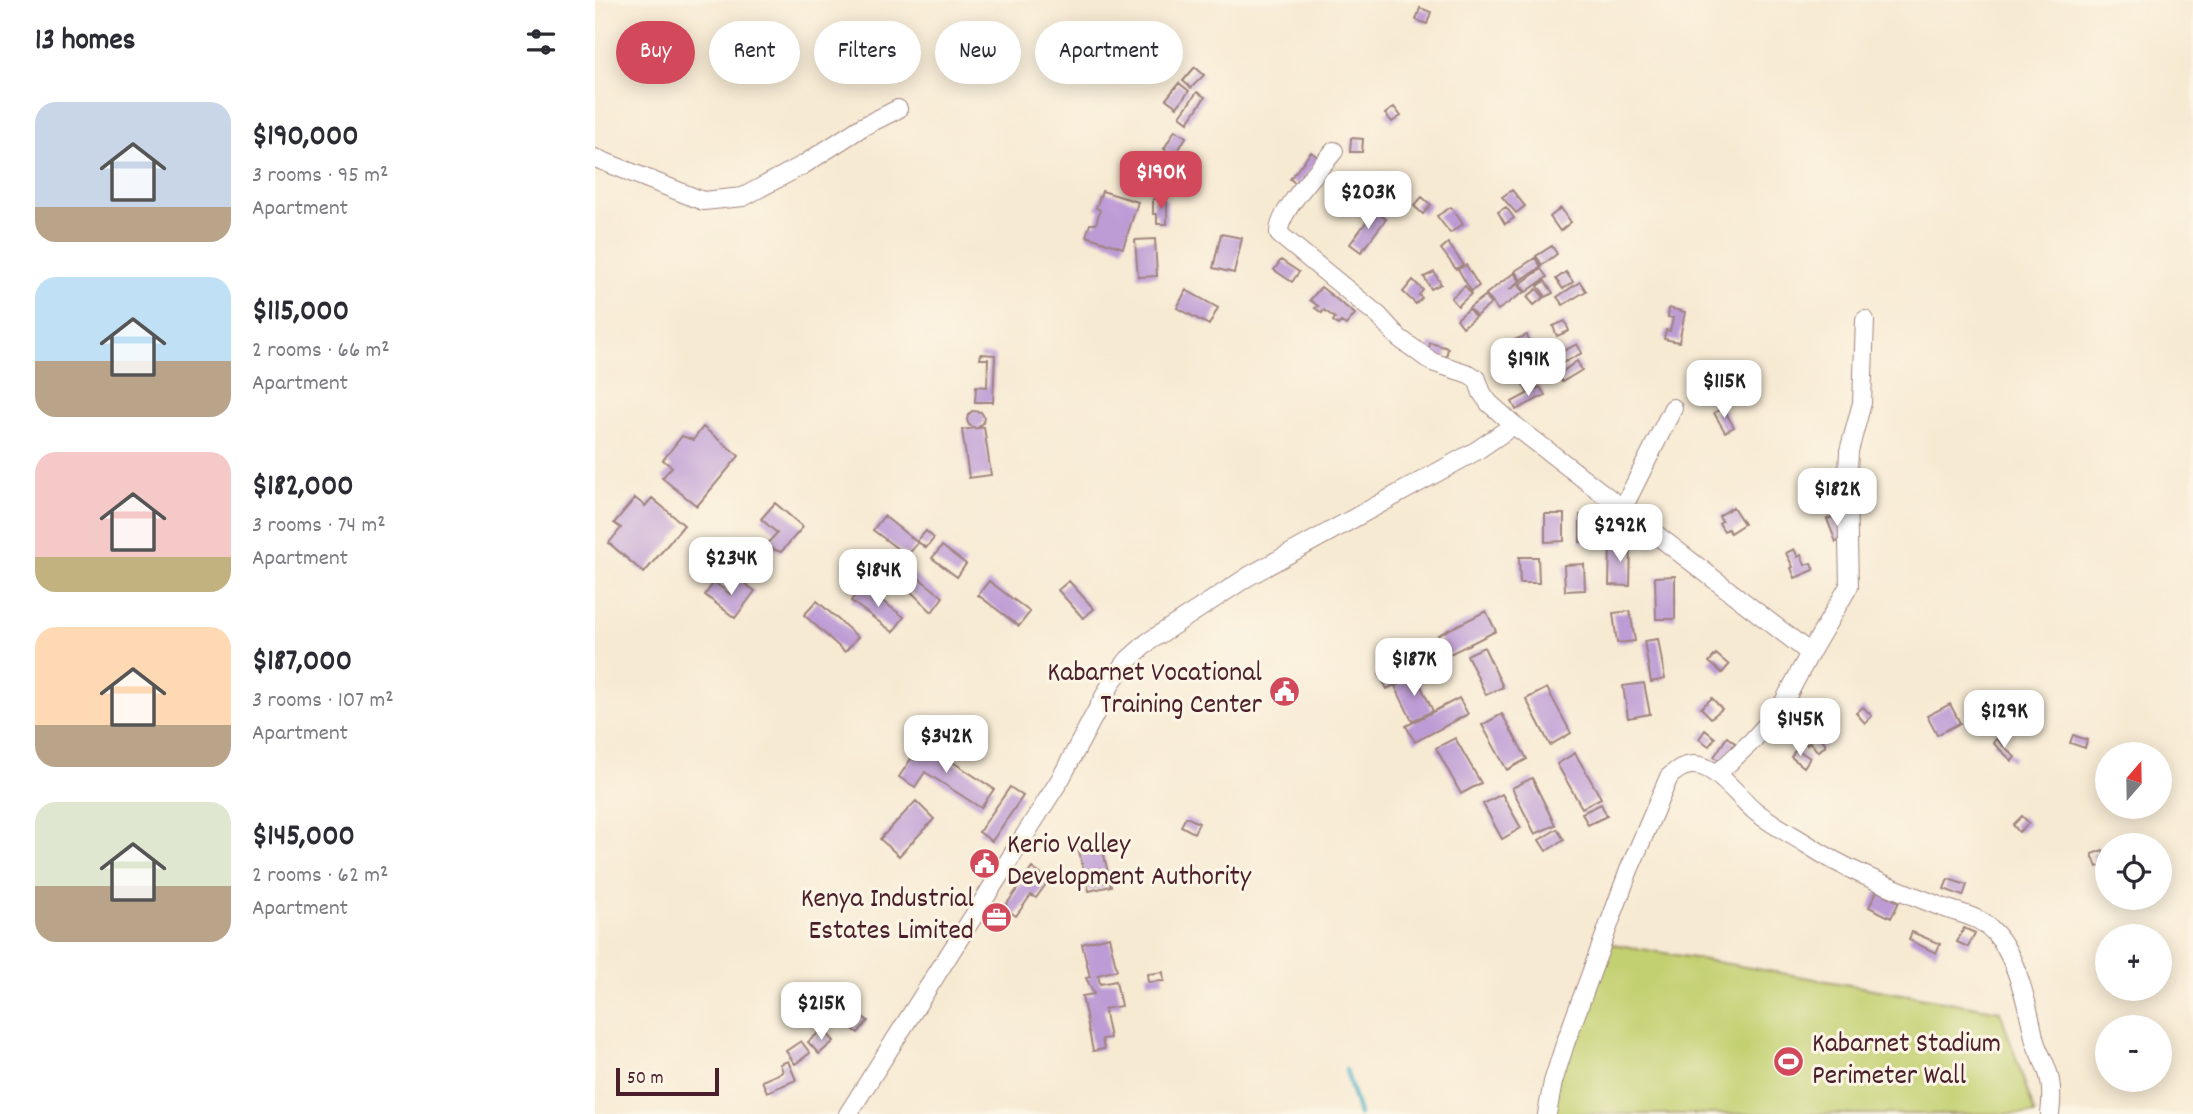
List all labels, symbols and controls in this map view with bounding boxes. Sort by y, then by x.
text: 13 homes [35,21,135,64]
chip: Buy [616,21,695,84]
chip: Rent [709,21,800,84]
chip: Filters [814,21,921,84]
chip: New [935,21,1021,84]
chip: Apartment [1035,21,1183,84]
icon: filters [522,23,560,61]
text: $190,000 [252,117,359,160]
icon: home [91,130,175,214]
pin: $190K [1112,152,1210,211]
text: $190K [1136,157,1186,190]
text: 3 rooms · 95 m² [252,160,388,193]
pin: $203K [1319,172,1417,231]
text: $203K [1340,177,1396,210]
text: Apartment [252,193,348,226]
text: $115,000 [252,292,349,335]
icon: home [91,305,175,389]
text: 2 rooms · 66 m² [252,335,390,368]
pin: $191K [1479,338,1577,398]
text: $191K [1507,344,1549,377]
pin: $115K [1675,360,1773,420]
text: $115K [1702,366,1746,399]
text: Apartment [252,368,348,401]
text: $182,000 [252,467,354,510]
pin: $182K [1788,468,1886,528]
text: $182K [1814,474,1860,507]
icon: home [91,480,175,564]
pin: $292K [1571,504,1669,564]
text: 3 rooms · 74 m² [252,510,386,543]
text: $292K [1594,510,1646,543]
pin: $234K [682,538,780,597]
text: Apartment [252,543,348,576]
text: $234K [705,543,757,576]
pin: $184K [829,550,927,609]
text: $184K [855,555,901,588]
pin: $187K [1365,638,1463,698]
text: $187,000 [252,642,352,685]
text: $187K [1391,644,1437,677]
icon: home [91,655,175,739]
place label: Kabarnet Vocational Training Center [1047,655,1263,727]
public building icon: Kabarnet Vocational Training Center [1268,674,1302,708]
text: 3 rooms · 107 m² [252,685,394,718]
pin: $129K [1955,690,2053,750]
text: $129K [1980,696,2028,729]
pin: $145K [1751,698,1849,758]
text: $145K [1776,704,1824,737]
pin: $342K [897,716,995,775]
text: Apartment [252,718,348,751]
text: $342K [920,721,972,754]
north arrow [2095,742,2172,819]
map controls [2095,742,2172,1092]
text: $145,000 [252,817,355,860]
place label: Kerio Valley Development Authority [1007,827,1252,899]
icon: home [91,830,175,914]
button: locate [2095,833,2172,910]
public building icon: Kerio Valley Development Authority [967,846,1001,880]
text: 2 rooms · 62 m² [252,860,388,893]
place label: Kenya Industrial Estates Limited [801,881,974,953]
text: Apartment [252,893,348,926]
office icon: Kenya Industrial Estates Limited [980,900,1014,934]
button: + [2095,924,2172,1001]
pin: $215K [772,982,870,1042]
text: $215K [797,988,845,1021]
button: − [2095,1015,2172,1092]
place label: Kabarnet Stadium Perimeter Wall [1812,1026,2001,1098]
sports icon: Kabarnet Stadium Perimeter Wall [1772,1045,1806,1079]
scale bar [616,1065,719,1097]
text: 50 m [627,1066,664,1093]

